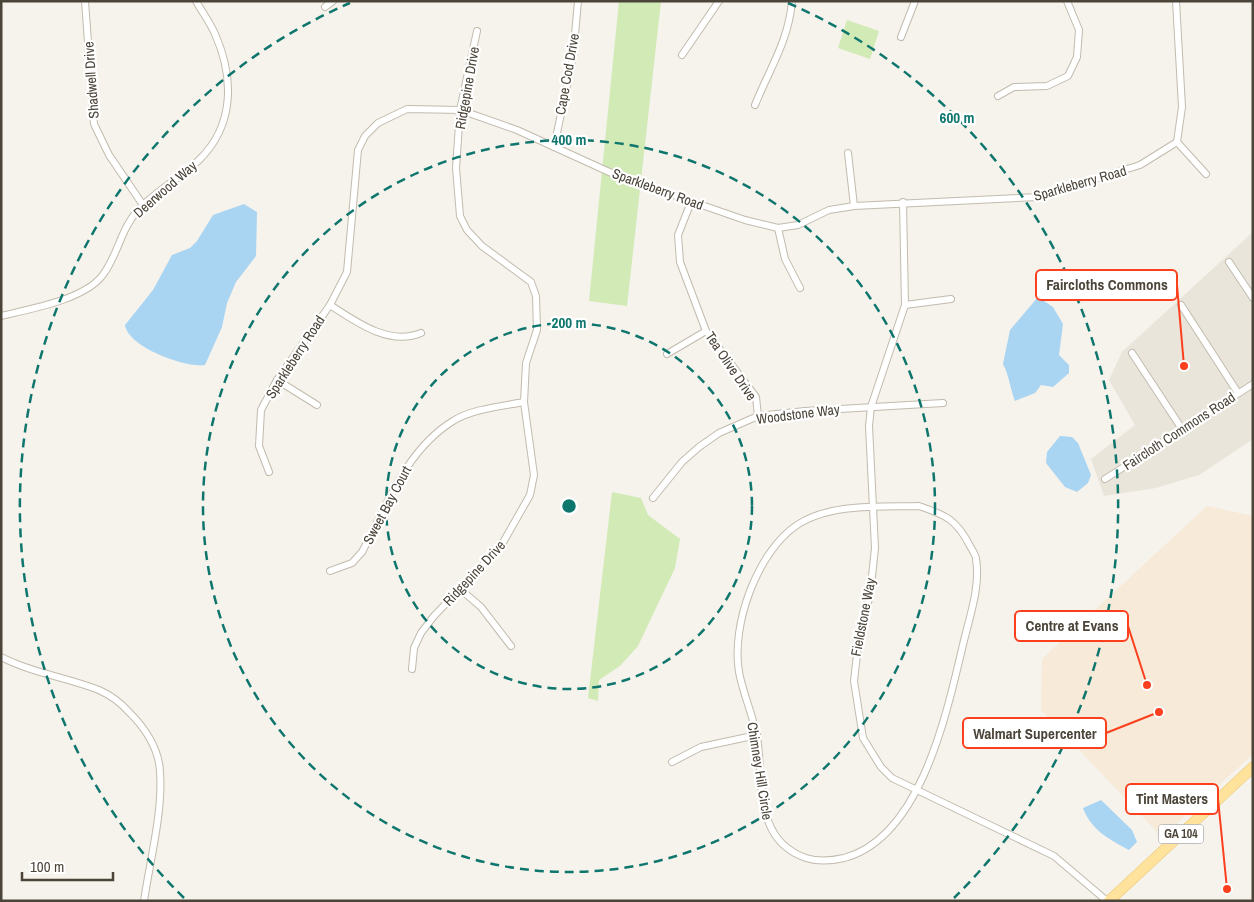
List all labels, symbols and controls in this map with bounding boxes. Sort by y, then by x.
street label: Cape Cod Drive [551,32,583,116]
street label: Shadwell Drive [79,41,103,119]
street label: Ridgepine Drive [451,45,483,131]
text: 600 m [940,107,974,128]
text: 400 m [552,129,586,150]
street label: Deerwood Way [130,156,201,221]
street label: Sparkleberry Road [1032,161,1128,205]
street label: Sparkleberry Road [610,164,706,214]
callout: Faircloths Commons [1036,270,1177,300]
text: Faircloths Commons [1046,274,1168,295]
street label: Sparkleberry Road [261,312,329,402]
text: 200 m [552,312,586,333]
street label: Tea Olive Drive [701,328,761,404]
street label: Faircloth Commons Road [1119,388,1239,474]
street label: Woodstone Way [755,400,841,428]
street label: Sweet Bay Court [359,463,415,547]
centre of rings [560,497,578,515]
street label: Ridgepine Drive [439,536,509,610]
street label: Fieldstone Way [847,576,879,658]
callout: Centre at Evans [1015,611,1128,641]
text: Centre at Evans [1026,615,1119,636]
callout: Walmart Supercenter [963,718,1106,748]
street label: Chimney Hill Circle [743,721,777,821]
text: Walmart Supercenter [973,723,1097,744]
callout: Tint Masters [1126,784,1218,814]
text: Tint Masters [1136,788,1208,809]
road number: GA 104 [1158,824,1204,844]
scale bar [22,850,114,882]
text: 100 m [30,856,64,877]

